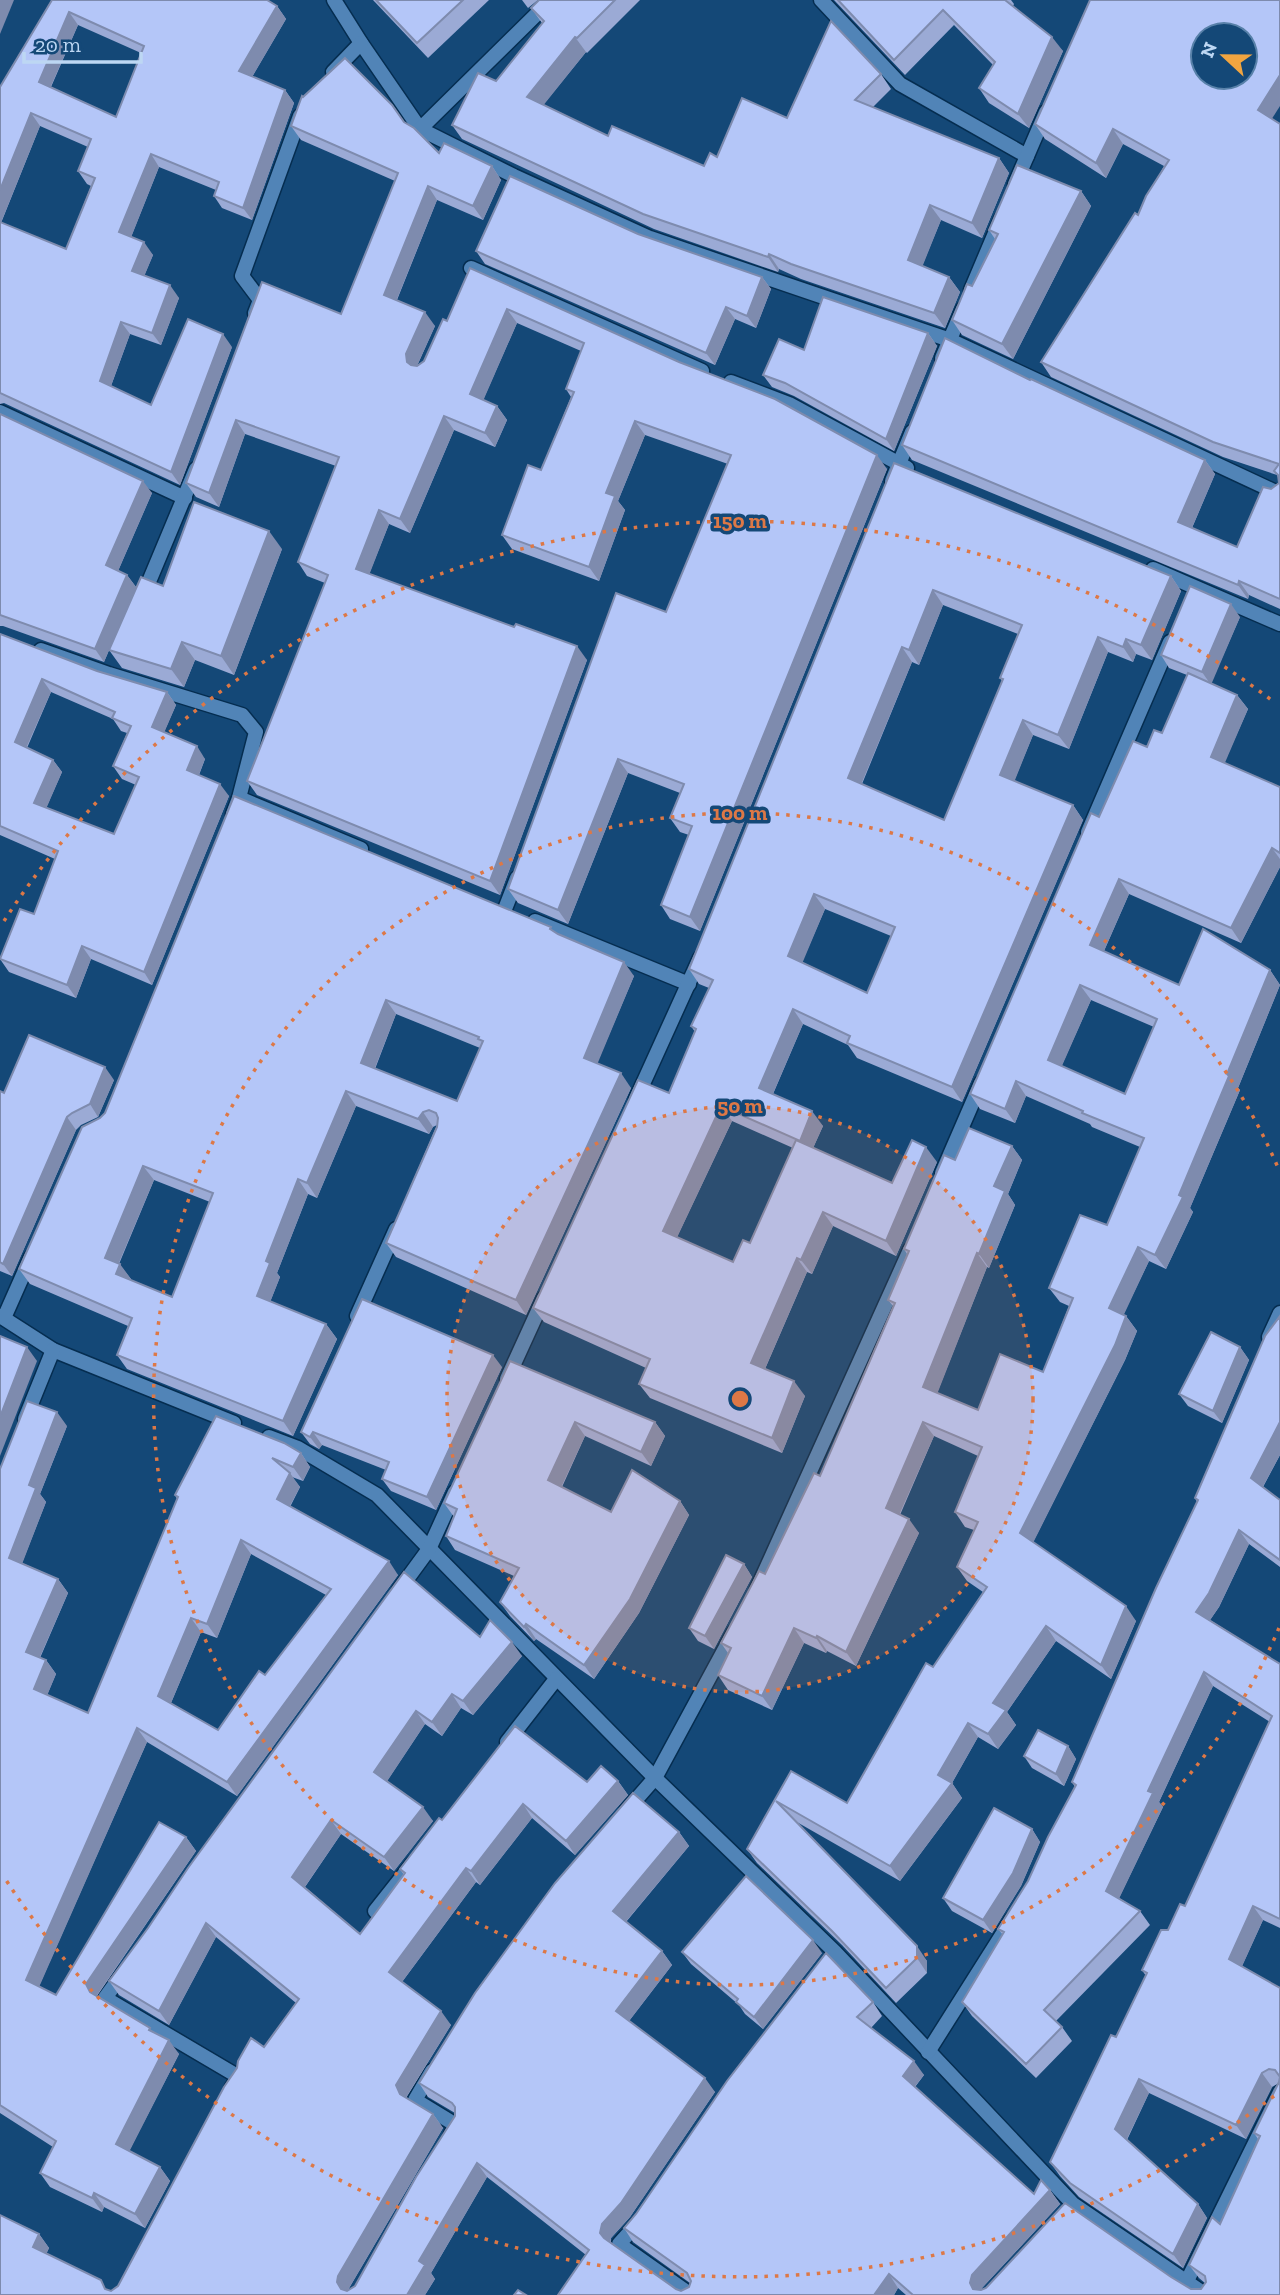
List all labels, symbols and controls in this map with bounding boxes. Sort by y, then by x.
scale bar [24,21,142,65]
north arrow [1189,21,1259,91]
text: 20 m [35,32,81,57]
text: N [1195,39,1222,61]
text: 150 m [713,508,768,533]
text: 100 m [713,800,768,825]
text: 50 m [717,1093,763,1118]
centre of rings [728,1387,752,1411]

